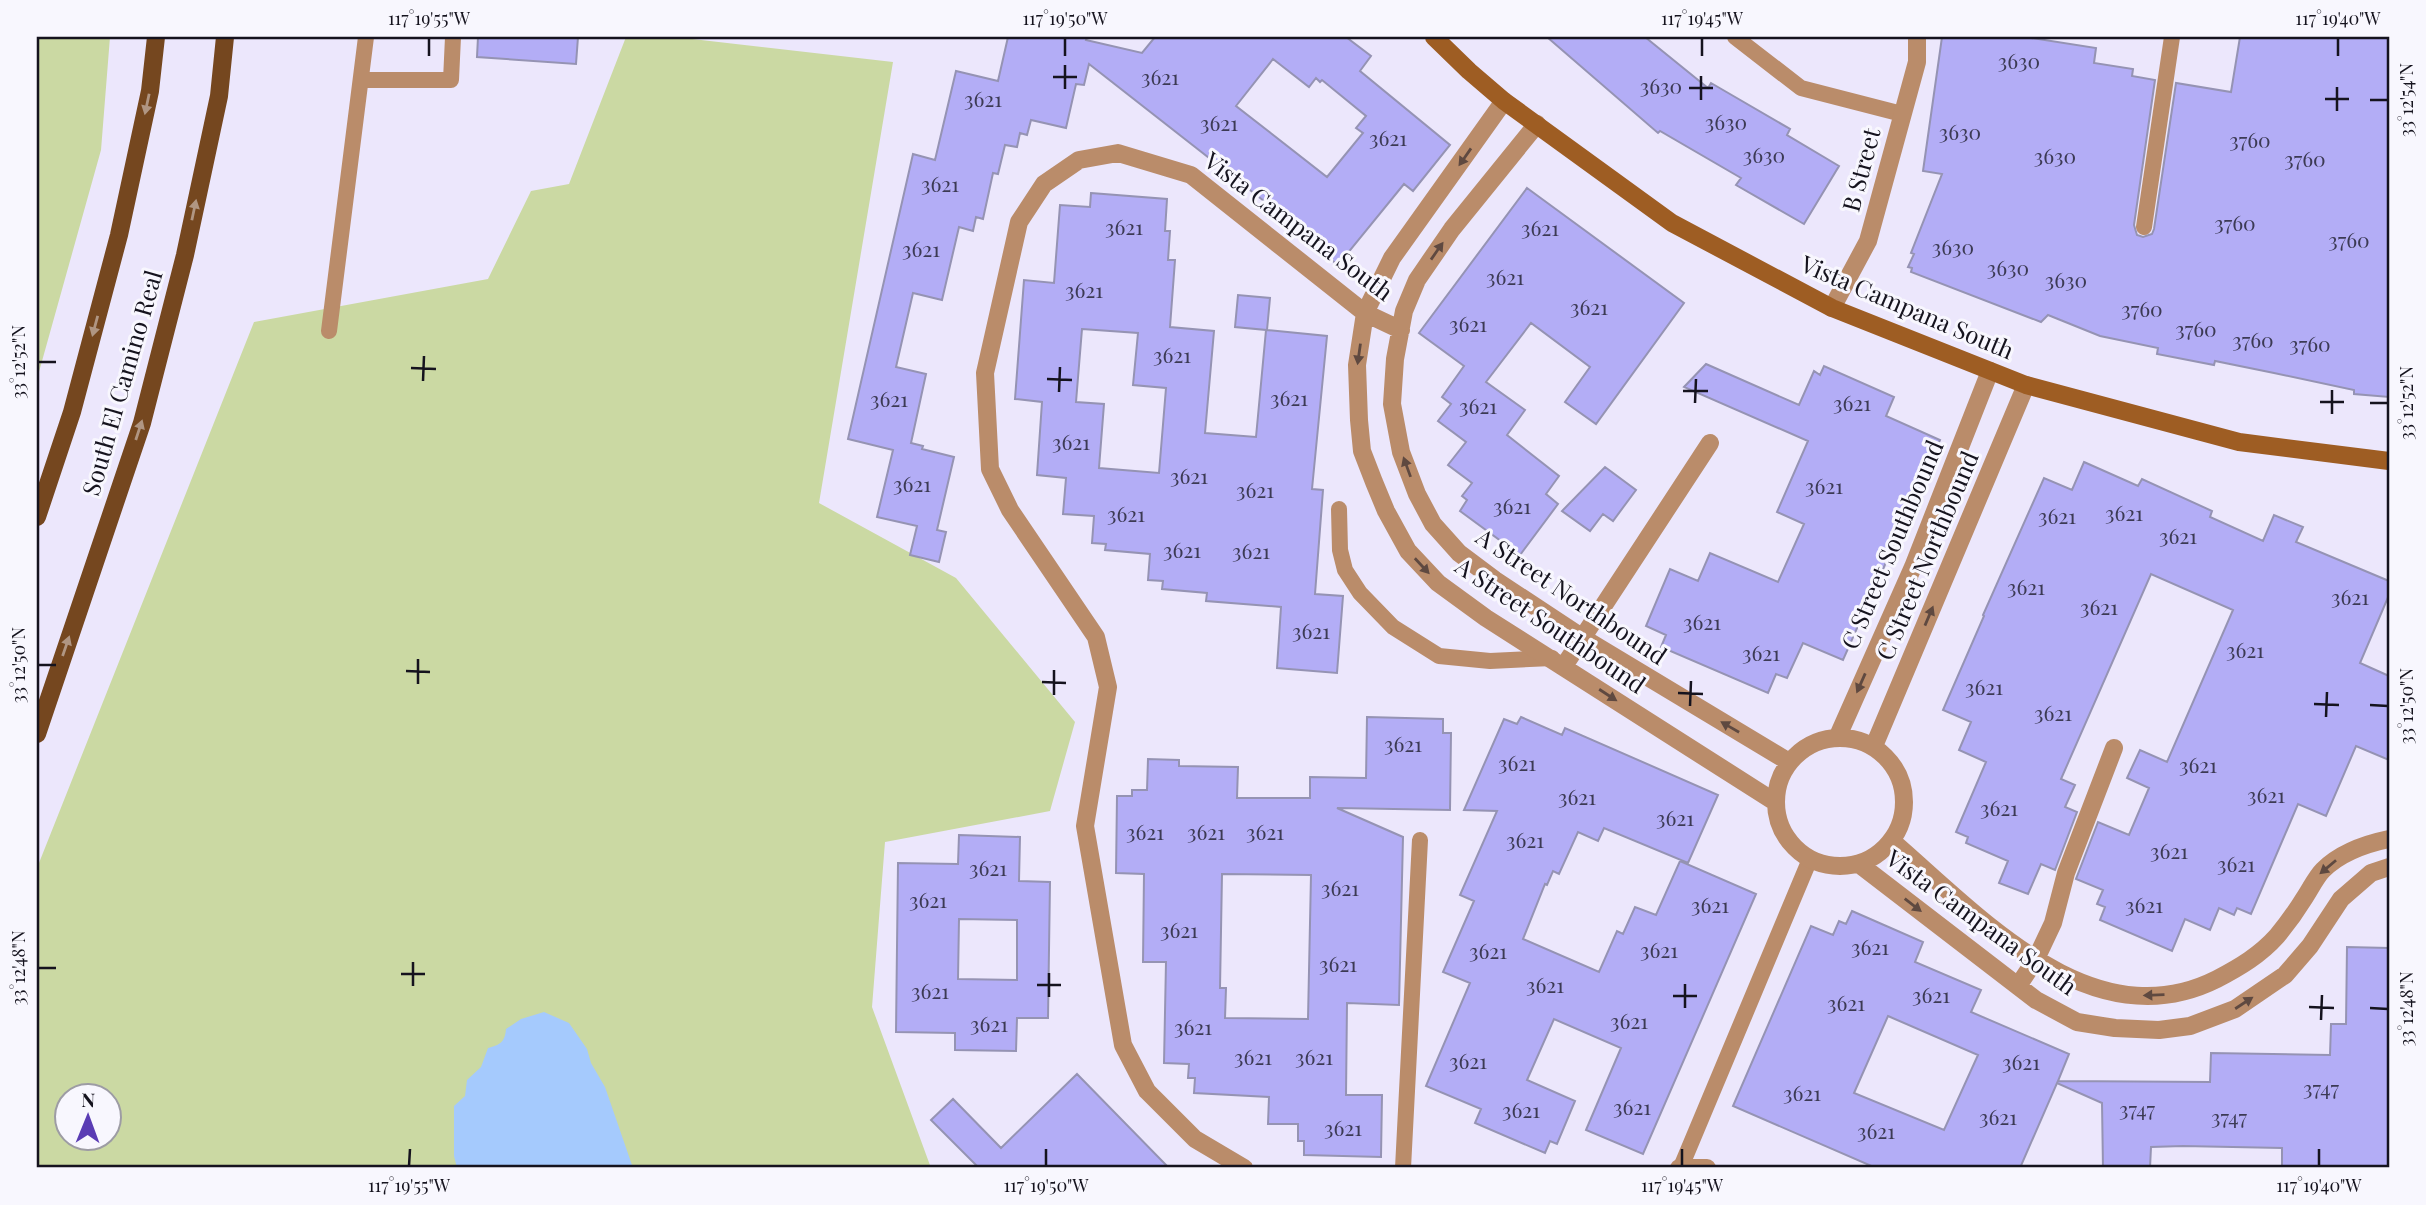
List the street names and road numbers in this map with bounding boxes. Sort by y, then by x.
street label: B Street [1834,124,1887,215]
street label: Vista Campana South [1197,143,1400,307]
street label: Vista Campana South [1795,246,2019,366]
street label: South El Camino Real [74,266,169,499]
street label: C Street Southbound [1833,435,1950,654]
street label: C Street Northbound [1868,446,1985,665]
street label: A Street Northbound [1470,519,1674,671]
street label: A Street Southbound [1449,548,1652,700]
street label: Vista Campana South [1879,841,2084,1002]

